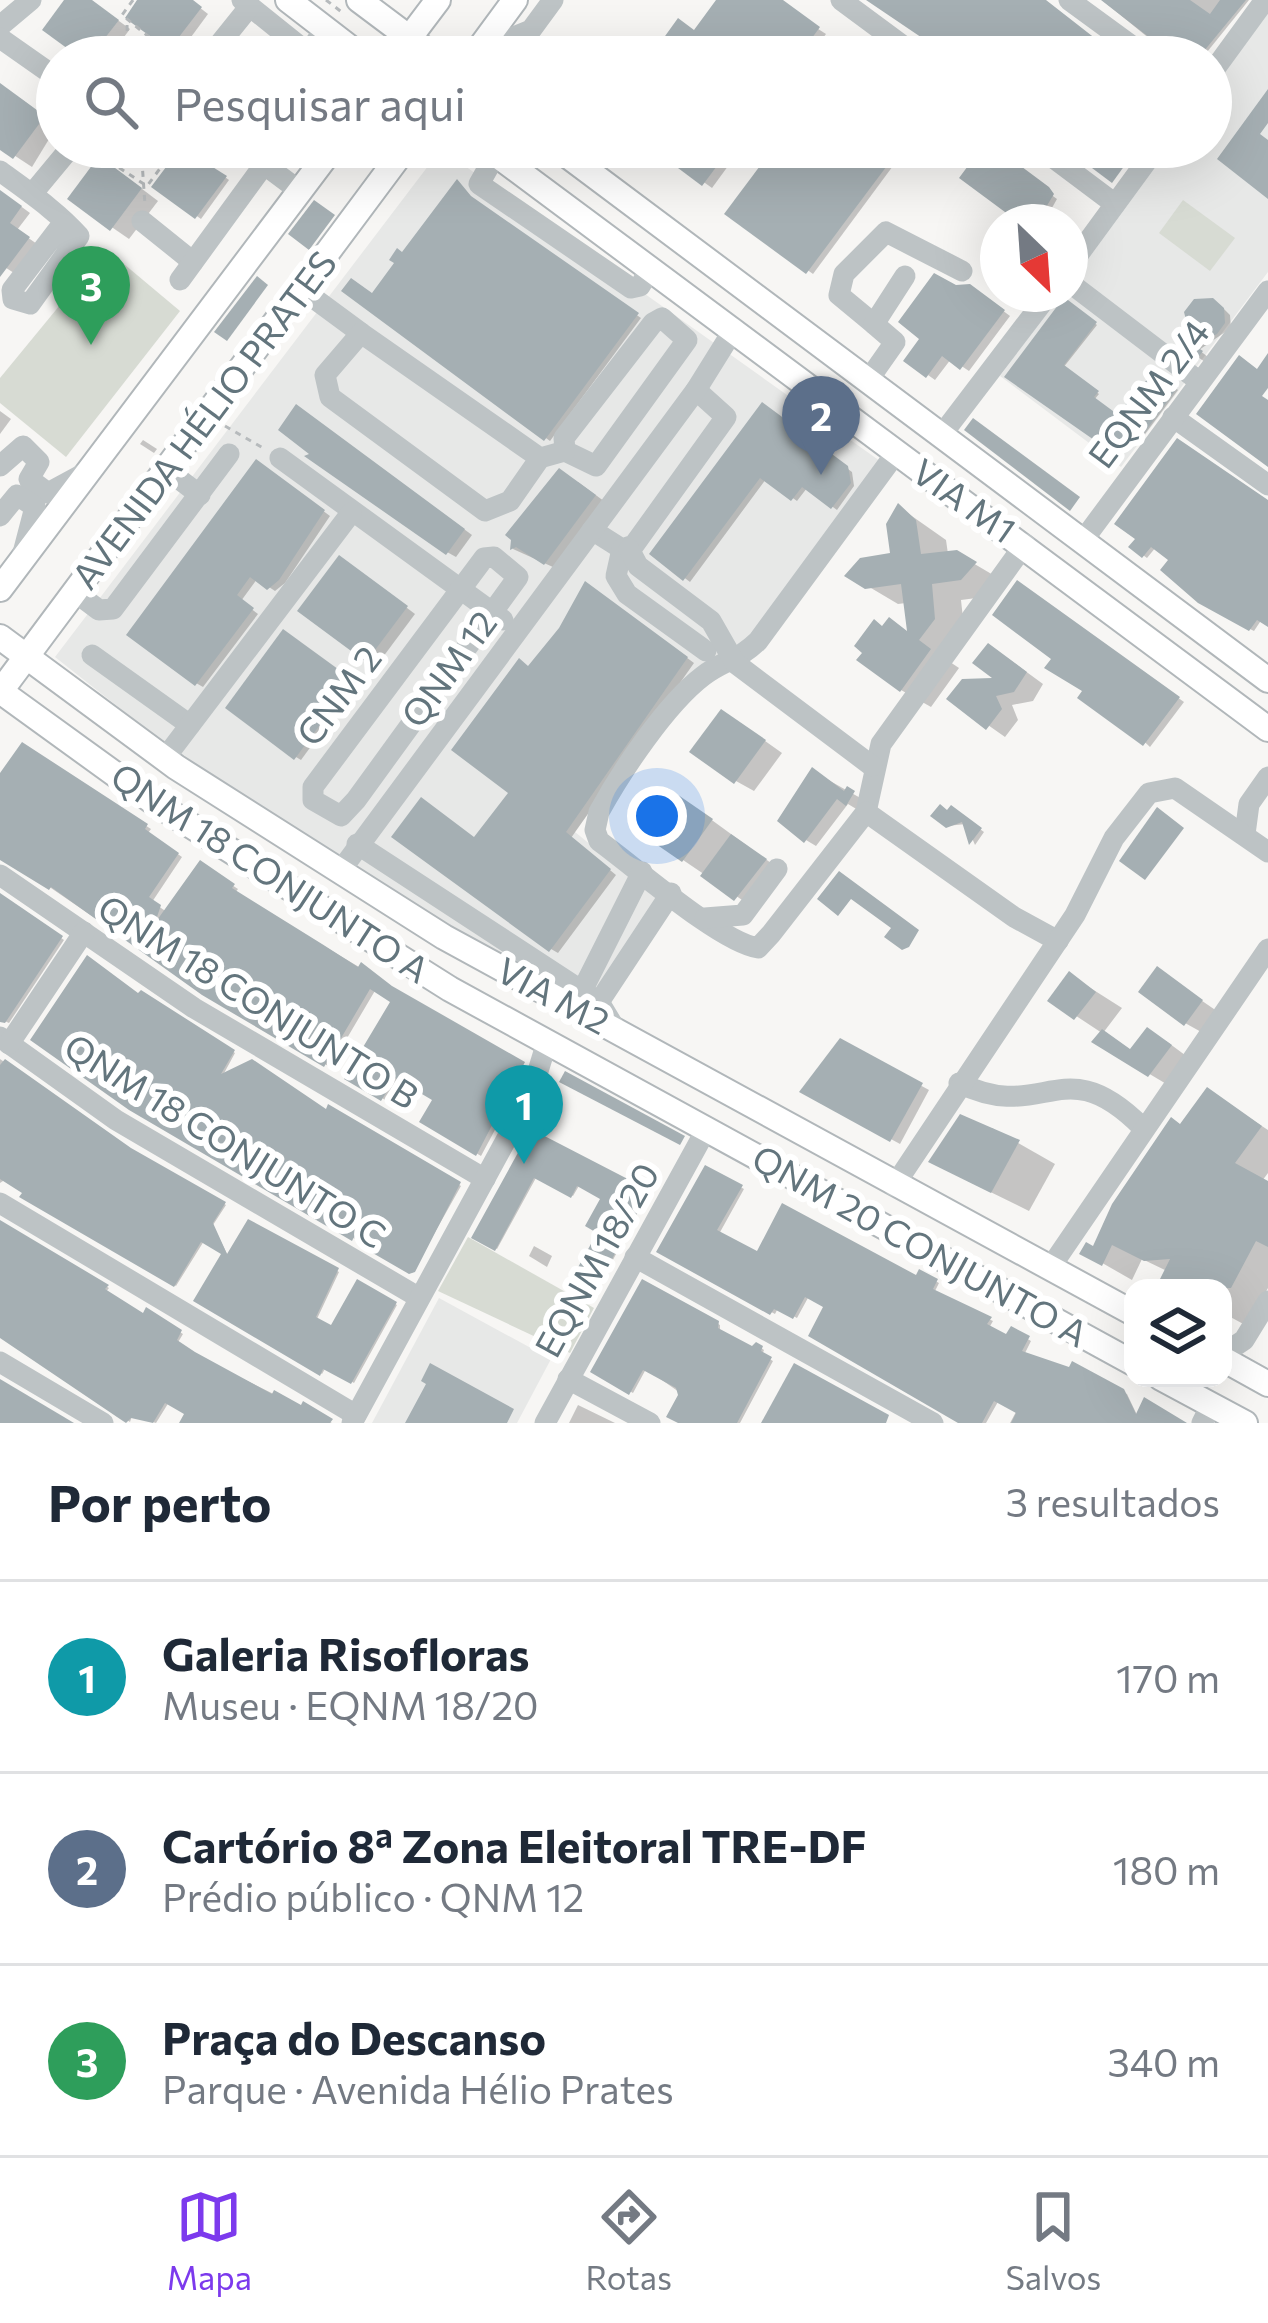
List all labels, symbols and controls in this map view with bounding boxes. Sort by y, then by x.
search box [36,36,1232,168]
icon: search [78,69,144,135]
text: Pesquisar aqui [174,75,466,130]
north arrow [980,204,1088,312]
street label: AVENIDA HÉLIO PRATES [61,241,344,597]
pin: 3 [52,246,130,345]
street label: EQNM 2/4 [1077,310,1217,476]
pin: 2 [782,376,860,475]
street label: VIA M1 [905,448,1025,551]
street label: QNM 12 [390,601,504,735]
street label: CNM 2 [286,636,389,753]
street label: QNM 18 CONJUNTO A [104,752,438,991]
your location [627,786,687,846]
street label: QNM 18 CONJUNTO B [91,884,427,1117]
street label: VIA M2 [490,946,618,1042]
street label: QNM 18 CONJUNTO C [57,1023,395,1256]
pin: 1 [485,1065,563,1164]
street label: QNM 20 CONJUNTO A [746,1134,1096,1355]
street label: EQNM 18/20 [524,1154,667,1364]
map controls [1124,1279,1232,1387]
button: layers [1124,1279,1232,1387]
text: Por perto [48,1470,272,1533]
text: 3 resultados [1006,1477,1220,1525]
text: Galeria Risofloras [162,1625,530,1680]
text: 1 [78,1653,96,1701]
text: 170 m [1116,1653,1220,1701]
text: Museu · EQNM 18/20 [162,1680,538,1728]
text: Cartório 8ª Zona Eleitoral TRE-DF [162,1817,867,1872]
text: 2 [76,1845,98,1893]
text: 180 m [1113,1845,1220,1893]
text: Prédio público · QNM 12 [162,1872,584,1920]
text: Praça do Descanso [162,2009,546,2064]
text: 3 [76,2037,98,2085]
text: 340 m [1107,2037,1220,2085]
text: Parque · Avenida Hélio Prates [162,2064,674,2112]
tab: Mapa [167,2184,252,2297]
tab: Rotas [586,2184,672,2297]
tab: Salvos [1005,2184,1101,2297]

